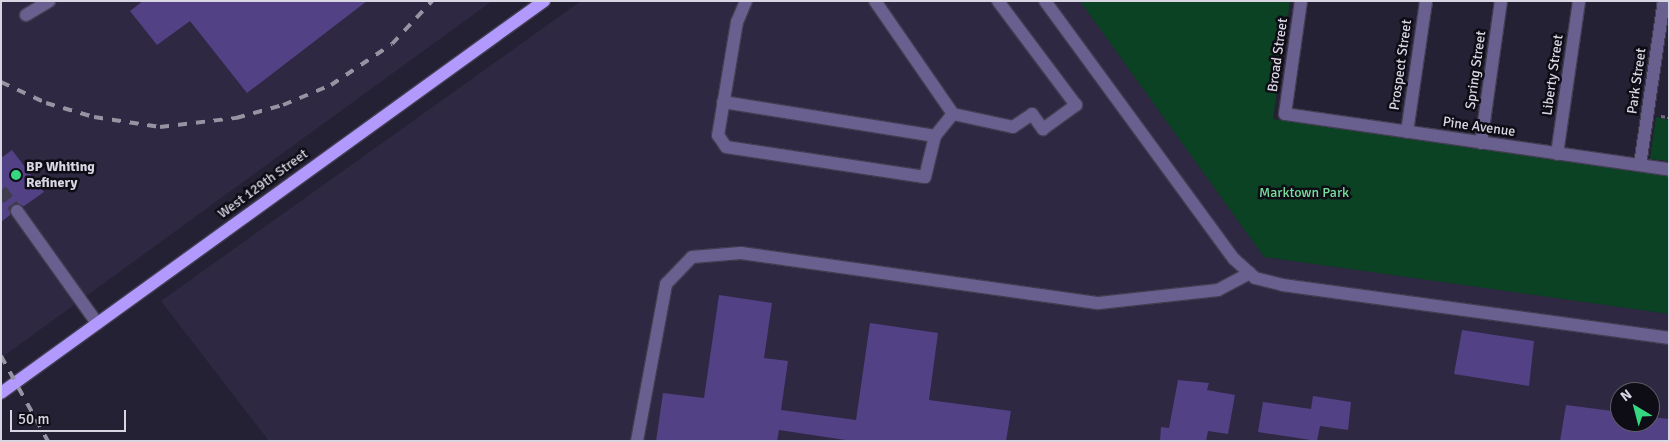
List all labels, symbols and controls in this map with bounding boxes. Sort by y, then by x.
street label: Broad Street [1265,17,1291,93]
street label: Prospect Street [1386,19,1416,111]
street label: Spring Street [1462,30,1490,110]
street label: Liberty Street [1539,33,1567,117]
street label: Park Street [1624,47,1650,115]
street label: Pine Avenue [1442,114,1516,140]
street label: West 129th Street [215,146,311,222]
place label: BP Whiting Refinery [26,159,95,192]
marker: BP Whiting Refinery [10,169,22,181]
park label: Marktown Park [1259,185,1349,201]
north arrow [1610,382,1660,432]
text: N [1617,386,1635,405]
scale bar [12,400,129,432]
text: 50 m [18,410,49,428]

